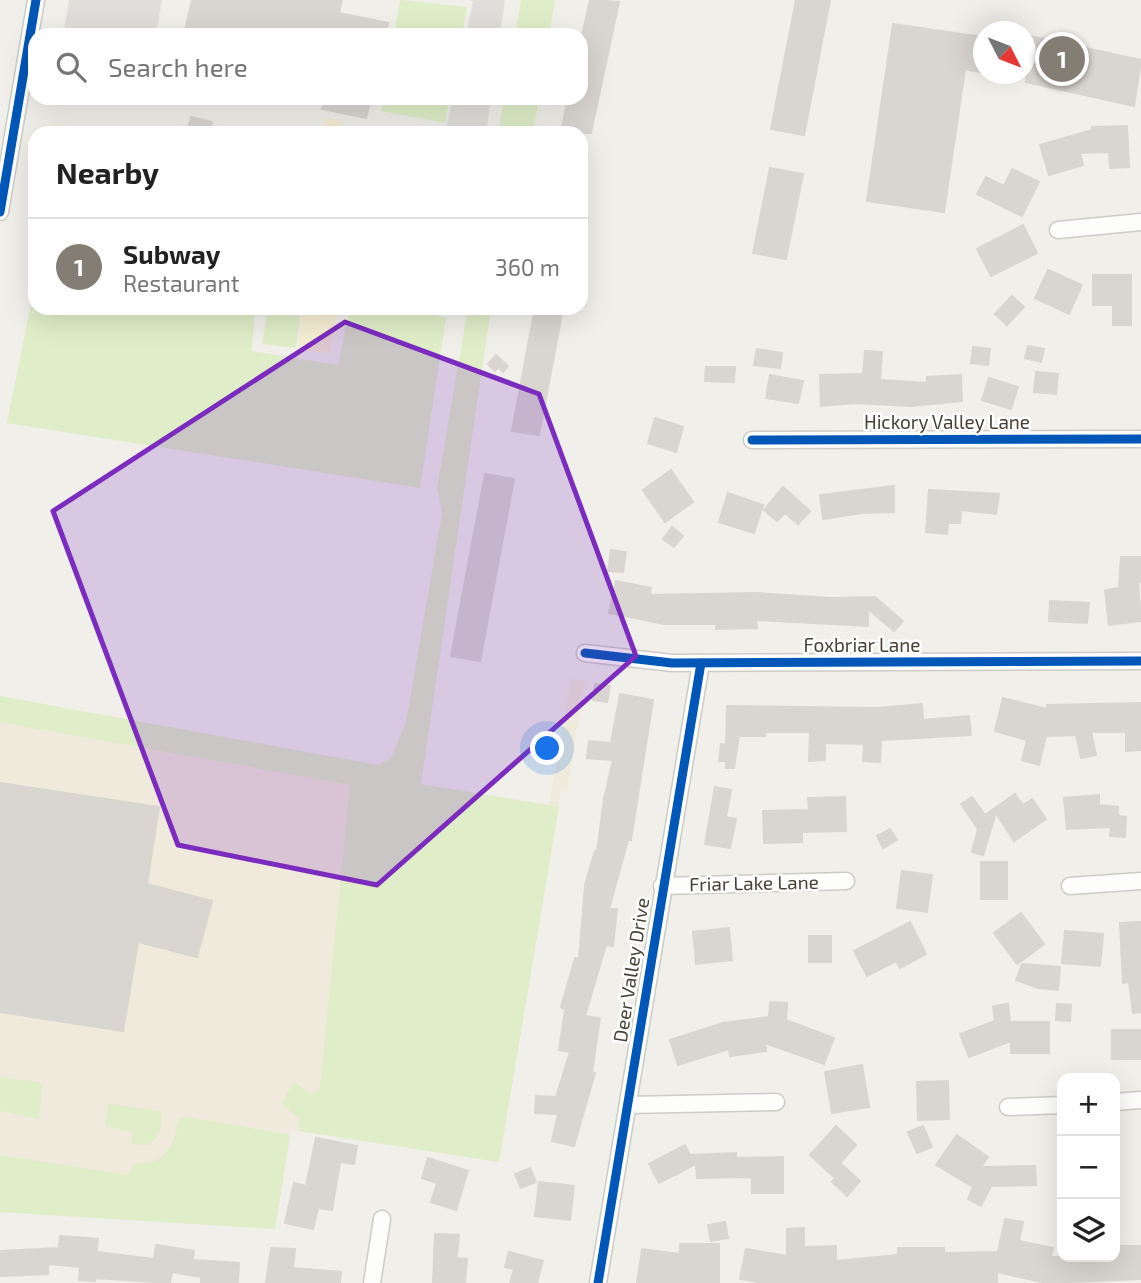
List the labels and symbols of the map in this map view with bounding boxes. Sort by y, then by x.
north arrow [973,21,1036,84]
pin: 1 [1039,33,1085,85]
street label: Hickory Valley Lane [864,410,1030,433]
street label: Foxbriar Lane [803,633,921,656]
your location [530,731,564,765]
street label: Friar Lake Lane [689,870,819,895]
street label: Deer Valley Drive [608,896,653,1044]

